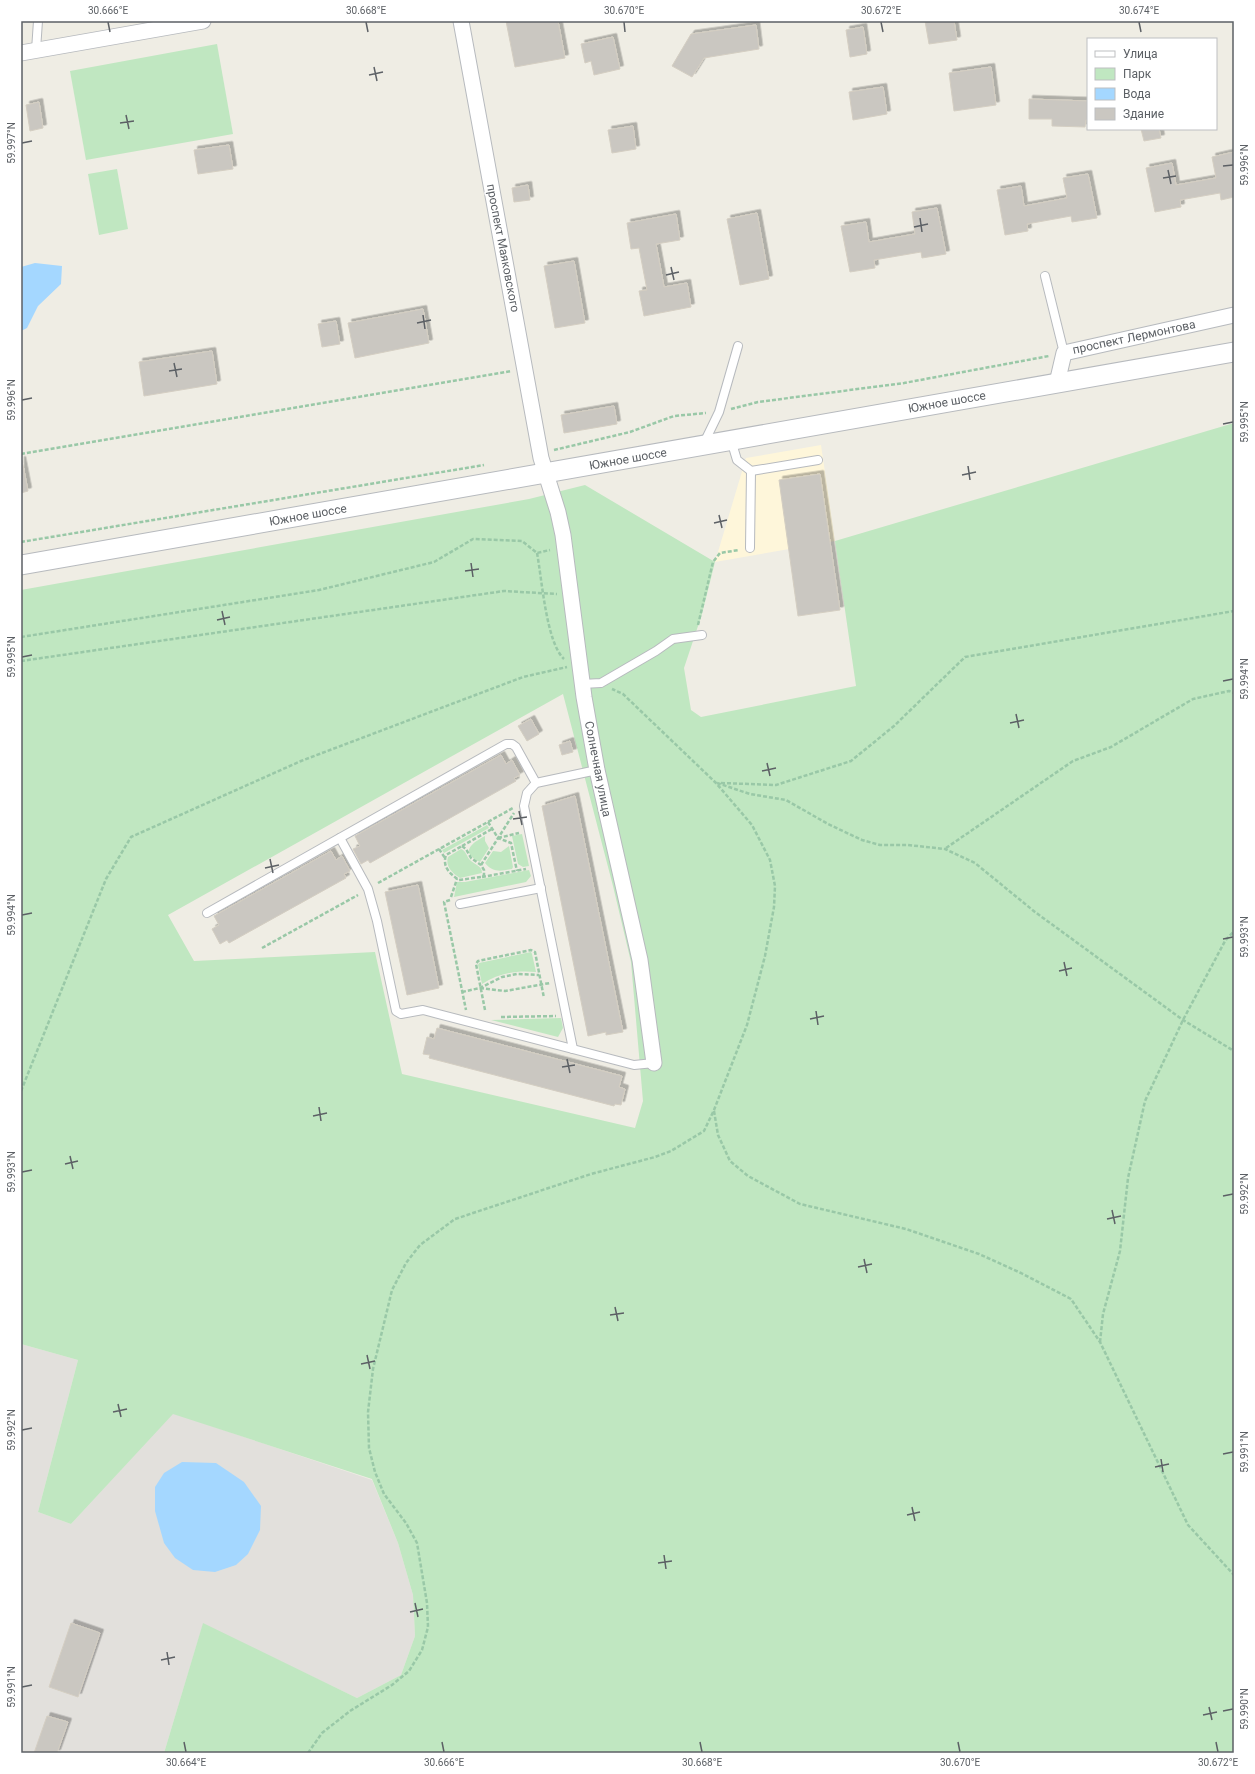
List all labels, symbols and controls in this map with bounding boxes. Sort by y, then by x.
text: 30.666°E [88,5,128,16]
text: 30.668°E [346,5,386,16]
text: 30.670°E [604,5,644,16]
text: 30.672°E [861,5,901,16]
text: 30.674°E [1119,5,1159,16]
legend [1087,38,1217,130]
text: Улица [1123,47,1158,61]
text: Парк [1123,67,1152,81]
text: Вода [1123,87,1151,101]
text: Здание [1123,107,1164,121]
text: 59.997°N [6,122,17,164]
text: 59.996°N [1239,144,1250,186]
street label: проспект Маяковского [484,183,522,313]
street label: проспект Лермонтова [1071,317,1197,357]
text: 59.996°N [6,379,17,421]
street label: Южное шоссе [907,388,987,416]
text: 59.995°N [1239,401,1250,443]
street label: Южное шоссе [588,445,668,473]
street label: Южное шоссе [268,501,348,529]
text: 59.995°N [6,636,17,678]
text: 59.994°N [1239,658,1250,700]
street label: Солнечная улица [582,720,614,818]
text: 59.994°N [6,894,17,936]
text: 59.993°N [1239,916,1250,958]
text: 59.993°N [6,1151,17,1193]
text: 59.992°N [1239,1173,1250,1215]
text: 59.992°N [6,1409,17,1451]
text: 59.991°N [1239,1431,1250,1473]
text: 59.991°N [6,1666,17,1708]
text: 59.990°N [1239,1688,1250,1730]
text: 30.664°E [166,1757,206,1768]
text: 30.666°E [424,1757,464,1768]
text: 30.668°E [682,1757,722,1768]
text: 30.670°E [940,1757,980,1768]
text: 30.672°E [1198,1757,1238,1768]

